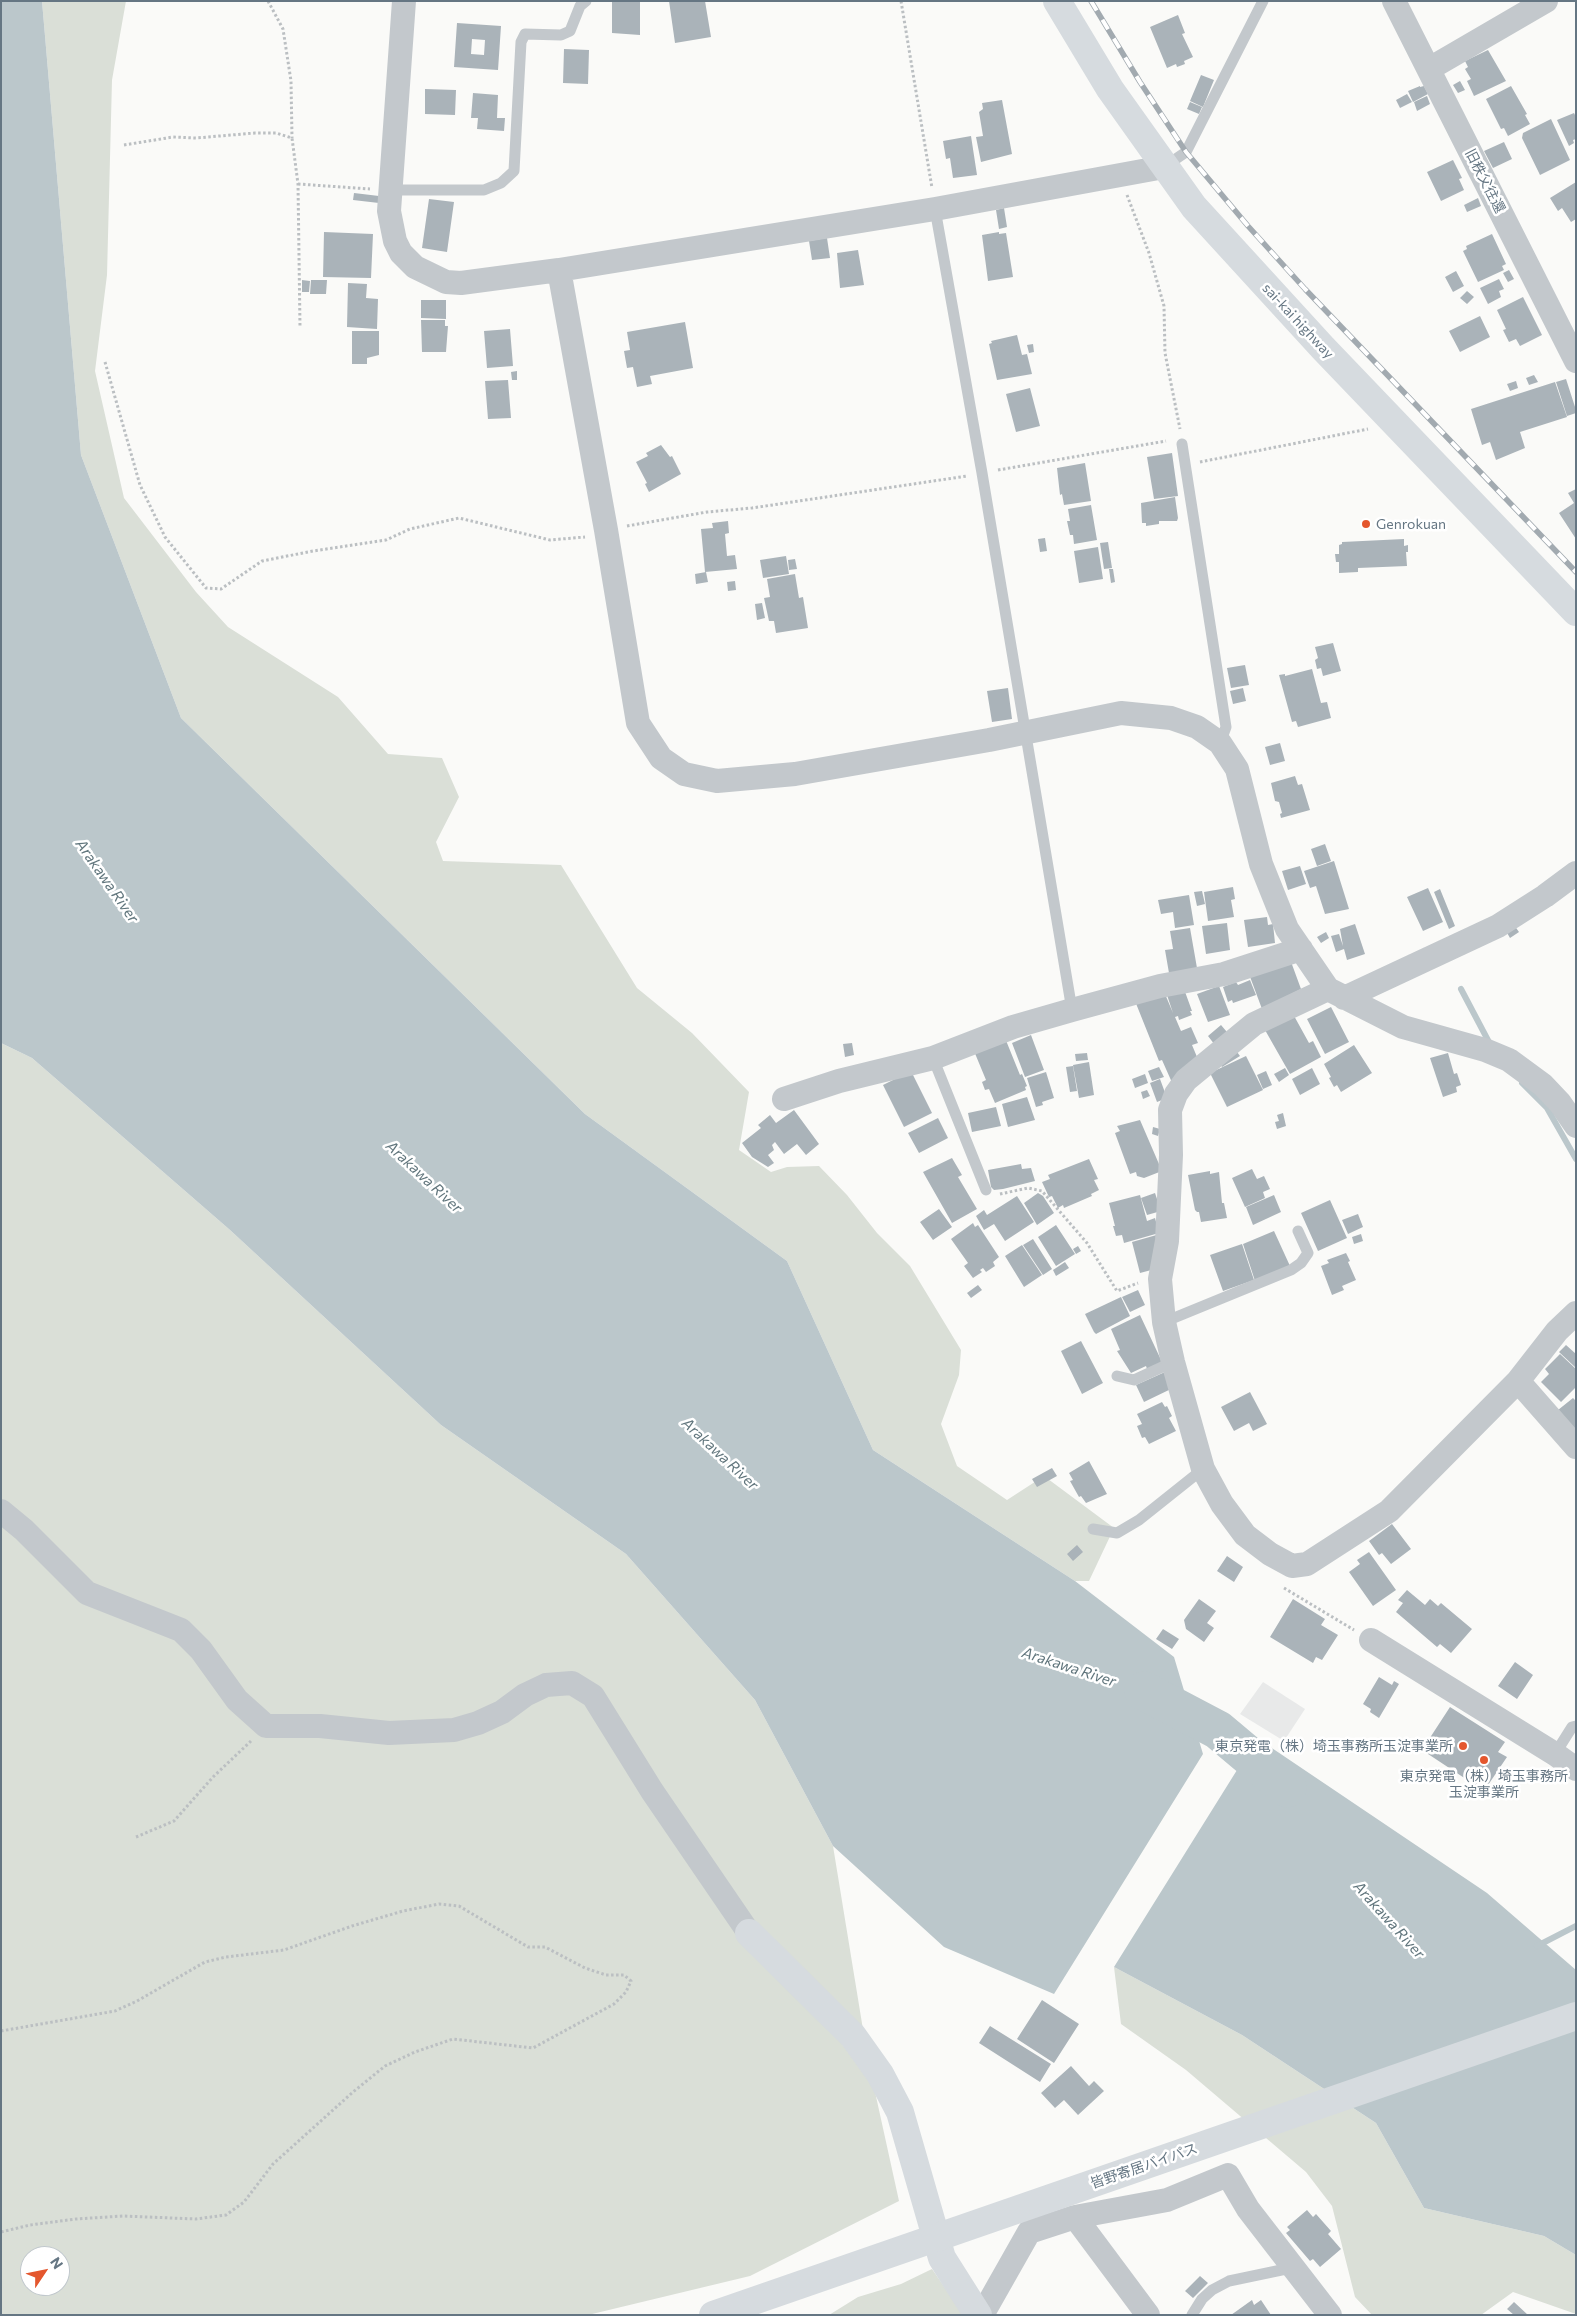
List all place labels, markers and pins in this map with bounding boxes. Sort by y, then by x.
place label: Genrokuan [1376,516,1446,532]
marker: Genrokuan [1360,518,1372,530]
place label: 東京発電（株）埼玉事務所玉淀事業所 [1215,1738,1453,1754]
marker: 東京発電（株）埼玉事務所玉淀事業所 [1457,1740,1469,1752]
marker: 東京発電（株）埼玉事務所 玉淀事業所 [1478,1754,1490,1766]
place label: 東京発電（株）埼玉事務所 玉淀事業所 [1400,1768,1568,1800]

